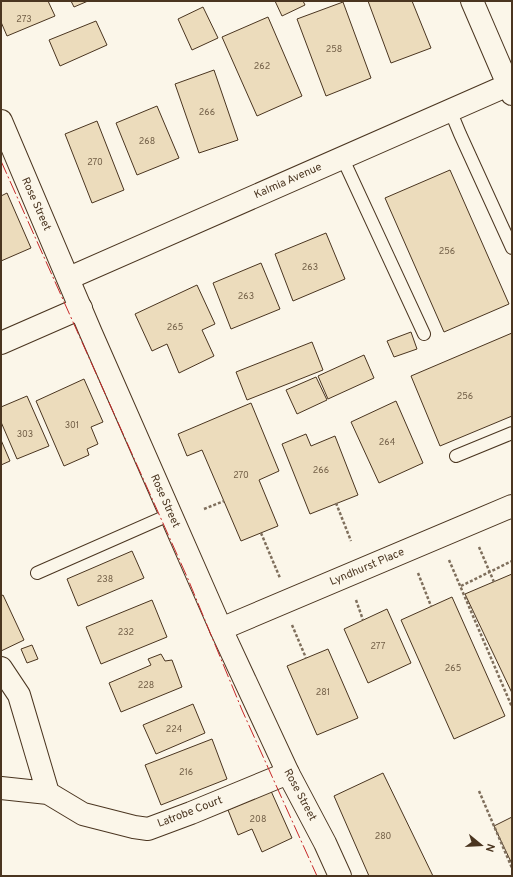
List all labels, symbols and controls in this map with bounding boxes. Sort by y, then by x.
house number: 273 [16,14,32,25]
house number: 258 [326,44,342,55]
house number: 262 [254,61,270,72]
house number: 266 [199,107,215,118]
house number: 268 [139,136,155,147]
house number: 270 [87,157,103,168]
street label: Kalmia Avenue [252,160,324,202]
street label: Rose Street [18,175,54,233]
house number: 256 [439,246,455,257]
house number: 263 [302,262,318,273]
house number: 263 [238,291,254,302]
house number: 265 [167,322,183,333]
house number: 256 [457,391,473,402]
house number: 301 [65,420,79,431]
house number: 303 [17,429,33,440]
house number: 264 [379,437,396,448]
house number: 266 [313,465,329,476]
house number: 270 [233,470,249,481]
street label: Rose Street [147,472,183,530]
street label: Lyndhurst Place [328,545,407,589]
house number: 238 [97,574,113,585]
house number: 232 [118,627,134,638]
house number: 277 [370,641,386,652]
house number: 265 [445,663,461,674]
house number: 228 [138,680,154,691]
house number: 281 [316,687,330,698]
house number: 224 [166,724,183,735]
house number: 216 [179,767,193,778]
street label: Rose Street [280,767,320,823]
street label: Latrobe Court [155,793,225,831]
house number: 208 [250,814,266,825]
north arrow [461,825,501,865]
house number: 280 [375,831,392,842]
text: N [482,842,497,854]

